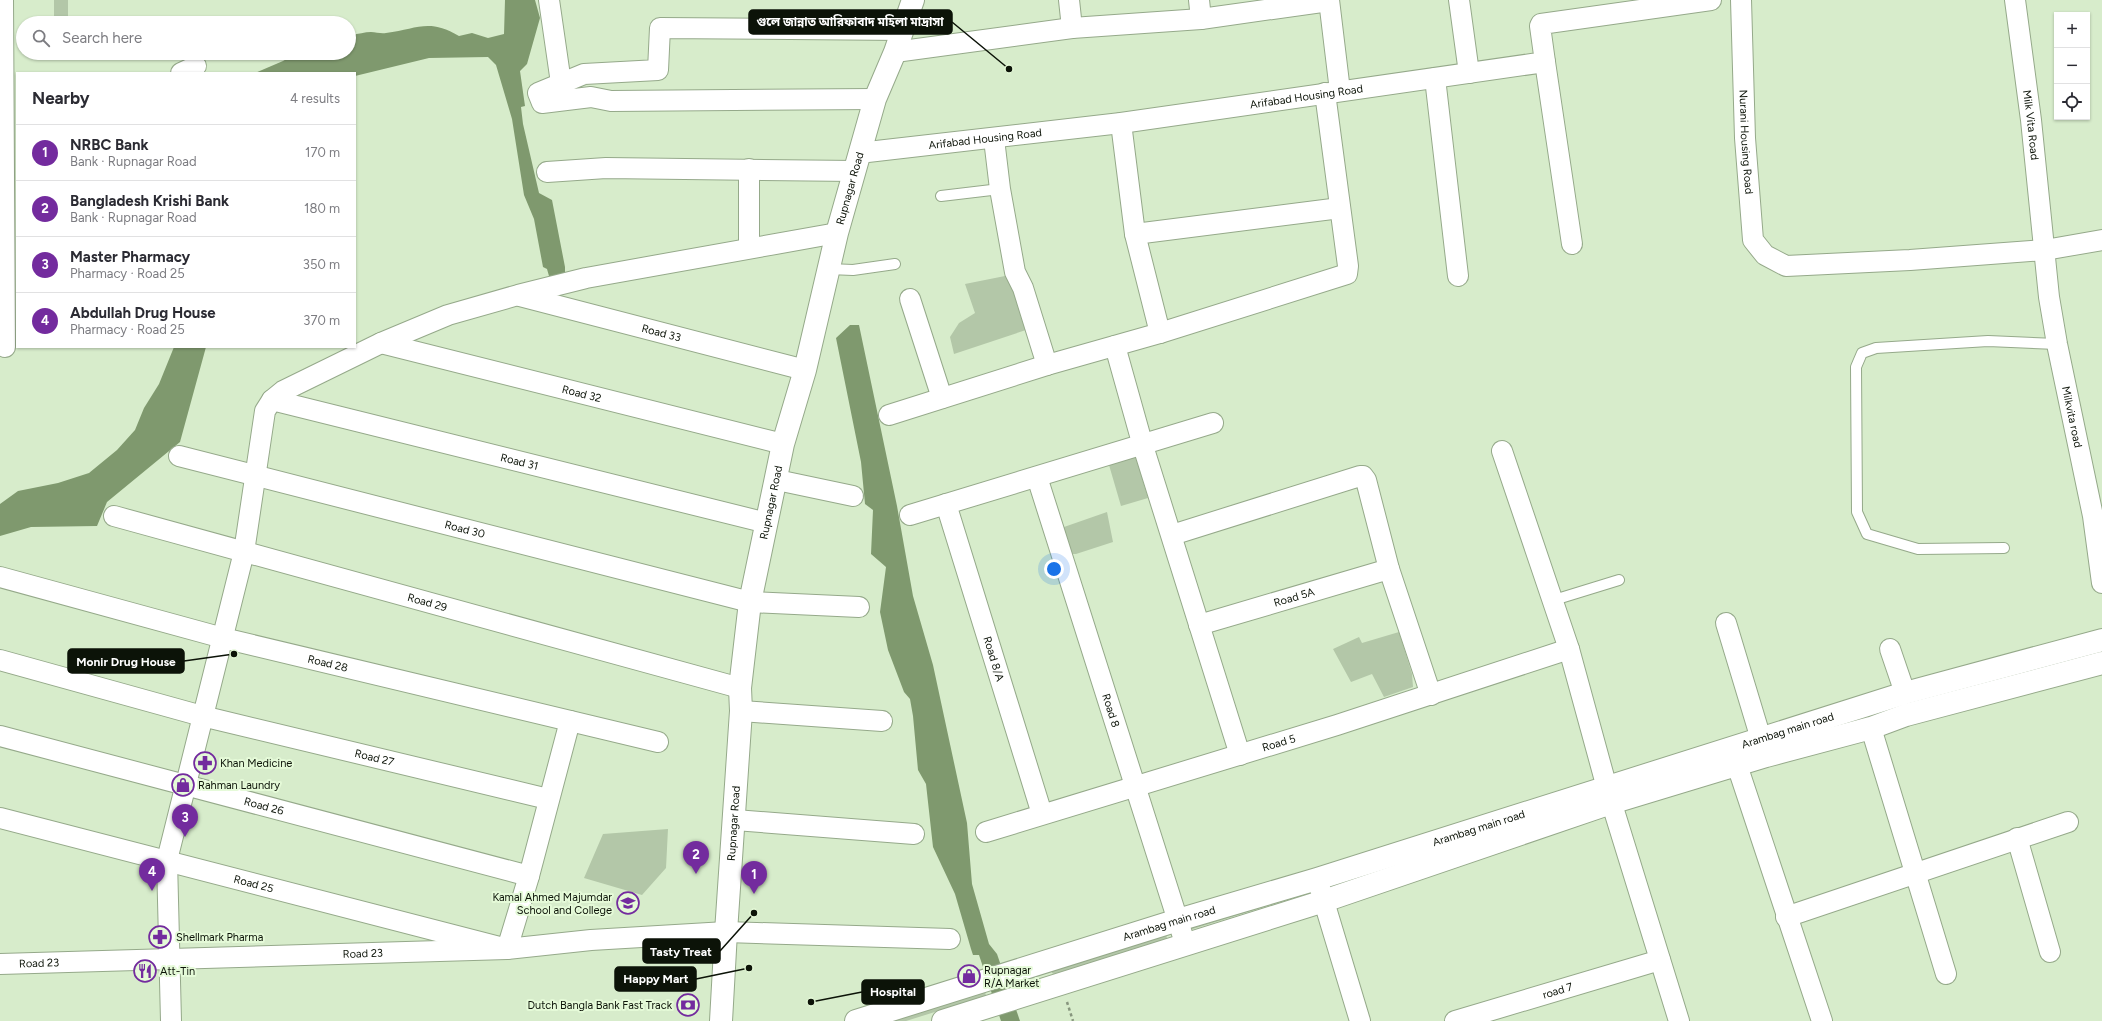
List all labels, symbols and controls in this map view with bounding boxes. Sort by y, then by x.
callout: গুলে জান্নাত আরিফাবাদ মহিলা মাদ্রাসা [749,10,952,34]
map controls [2054,12,2090,120]
button: + [2054,12,2090,48]
text: গুলে জান্নাত আরিফাবাদ মহিলা মাদ্রাসা [756,14,944,29]
search box [16,16,356,60]
icon: search [30,27,52,49]
text: Search here [62,29,142,47]
button: − [2054,48,2090,84]
street label: Arifabad Housing Road [1249,82,1364,111]
button: locate [2054,84,2090,120]
text: Nearby [32,88,90,108]
street label: Nurani Housing Road [1737,89,1755,195]
street label: Milk Vita Road [2020,89,2041,161]
text: 4 results [290,91,340,106]
street label: Arifabad Housing Road [928,126,1043,152]
text: NRBC Bank [70,136,149,154]
text: 1 [42,145,48,160]
text: 170 m [305,145,340,160]
street label: Rupnagar Road [834,150,867,226]
text: Bank · Rupnagar Road [70,154,197,169]
text: Bangladesh Krishi Bank [70,192,229,210]
text: 2 [41,201,49,216]
text: 180 m [304,201,340,216]
text: Bank · Rupnagar Road [70,210,197,225]
text: Master Pharmacy [70,248,190,266]
text: 3 [41,257,49,272]
text: 350 m [303,257,340,272]
text: Pharmacy · Road 25 [70,266,185,281]
text: Abdullah Drug House [70,304,216,322]
text: 4 [41,313,49,328]
text: 370 m [303,313,340,328]
text: Pharmacy · Road 25 [70,322,185,337]
street label: Road 33 [640,322,682,345]
street label: Road 32 [561,383,603,405]
street label: Milkvita road [2059,385,2085,449]
street label: Road 31 [499,451,540,473]
street label: Rupnagar Road [757,464,785,541]
street label: Road 30 [443,518,486,541]
your location [1044,559,1064,579]
street label: Road 5A [1272,585,1317,610]
street label: Road 29 [406,591,448,614]
street label: Road 8/A [980,635,1007,684]
callout: Monir Drug House [68,649,184,673]
street label: Road 28 [306,652,349,675]
text: Monir Drug House [76,655,176,669]
street label: Road 8 [1099,692,1122,729]
street label: Arambag main road [1740,710,1836,751]
street label: Road 5 [1260,732,1297,754]
street label: Road 27 [353,747,395,769]
pharmacy icon: Khan Medicine [192,750,218,776]
place label: Khan Medicine [220,757,292,770]
shop icon: Rahman Laundry [170,772,196,798]
place label: Rahman Laundry [198,779,280,792]
street label: Rupnagar Road [725,785,743,861]
street label: Road 26 [243,795,285,818]
pin: 3 [172,804,198,837]
street label: Arambag main road [1431,808,1527,849]
pin: 2 [683,841,709,874]
pin: 4 [139,858,165,891]
pin: 1 [741,861,767,894]
street label: Road 25 [232,873,275,895]
school or university icon: Kamal Ahmed Majumdar School and College [615,890,641,916]
place label: Kamal Ahmed Majumdar School and College [492,891,612,917]
street label: Arambag main road [1121,903,1217,944]
pharmacy icon: Shellmark Pharma [147,924,173,950]
place label: Shellmark Pharma [176,931,263,944]
callout: Tasty Treat [643,939,720,963]
text: Tasty Treat [650,945,712,959]
street label: Road 23 [343,947,383,961]
street label: Road 23 [19,956,59,970]
restaurant icon: Att-Tin [132,958,158,984]
shop icon: Rupnagar R/A Market [956,963,982,989]
place label: Rupnagar R/A Market [984,964,1039,990]
place label: Att-Tin [160,965,195,978]
callout: Happy Mart [615,967,696,991]
text: Happy Mart [623,972,689,986]
callout: Hospital [862,980,924,1004]
street label: road 7 [1541,980,1574,1002]
text: Hospital [870,985,916,999]
bank icon: Dutch Bangla Bank Fast Track [675,992,701,1018]
place label: Dutch Bangla Bank Fast Track [527,999,673,1012]

